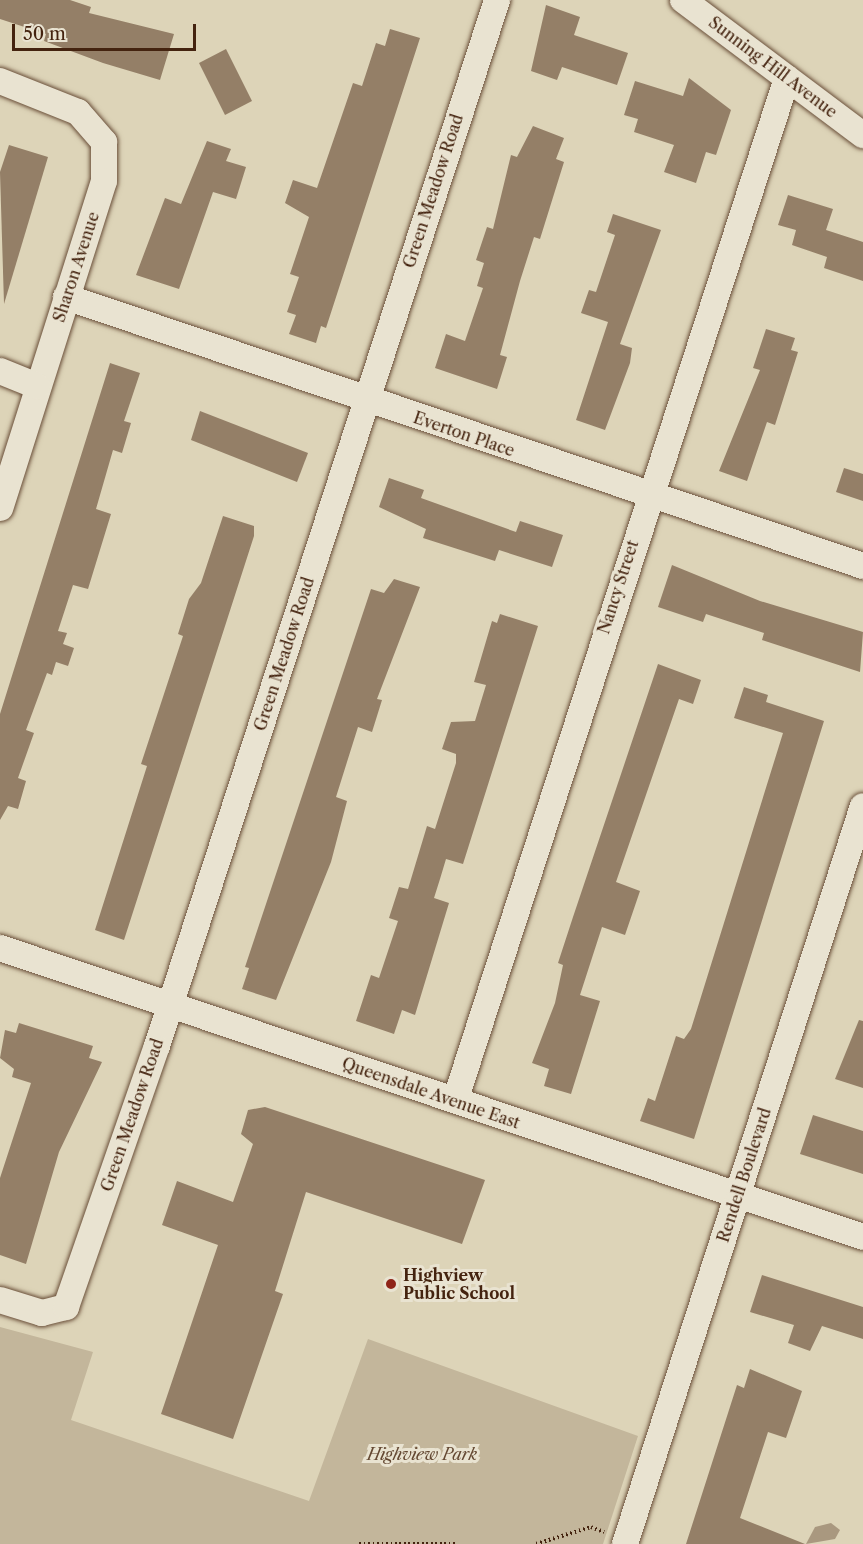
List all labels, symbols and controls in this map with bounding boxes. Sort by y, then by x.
scale bar [15,12,200,50]
street label: Sunning Hill Avenue [705,12,841,122]
text: 50 m [23,23,66,45]
street label: Green Meadow Road [399,111,467,271]
street label: Sharon Avenue [49,209,103,325]
street label: Everton Place [411,408,517,460]
street label: Nancy Street [594,537,642,637]
street label: Green Meadow Road [250,574,318,734]
street label: Green Meadow Road [97,1036,167,1194]
street label: Queensdale Avenue East [339,1053,523,1133]
street label: Rendell Boulevard [713,1105,775,1245]
place label: Highview Public School [403,1265,515,1303]
marker: Highview Public School [384,1277,398,1291]
park label: Highview Park [367,1444,477,1464]

